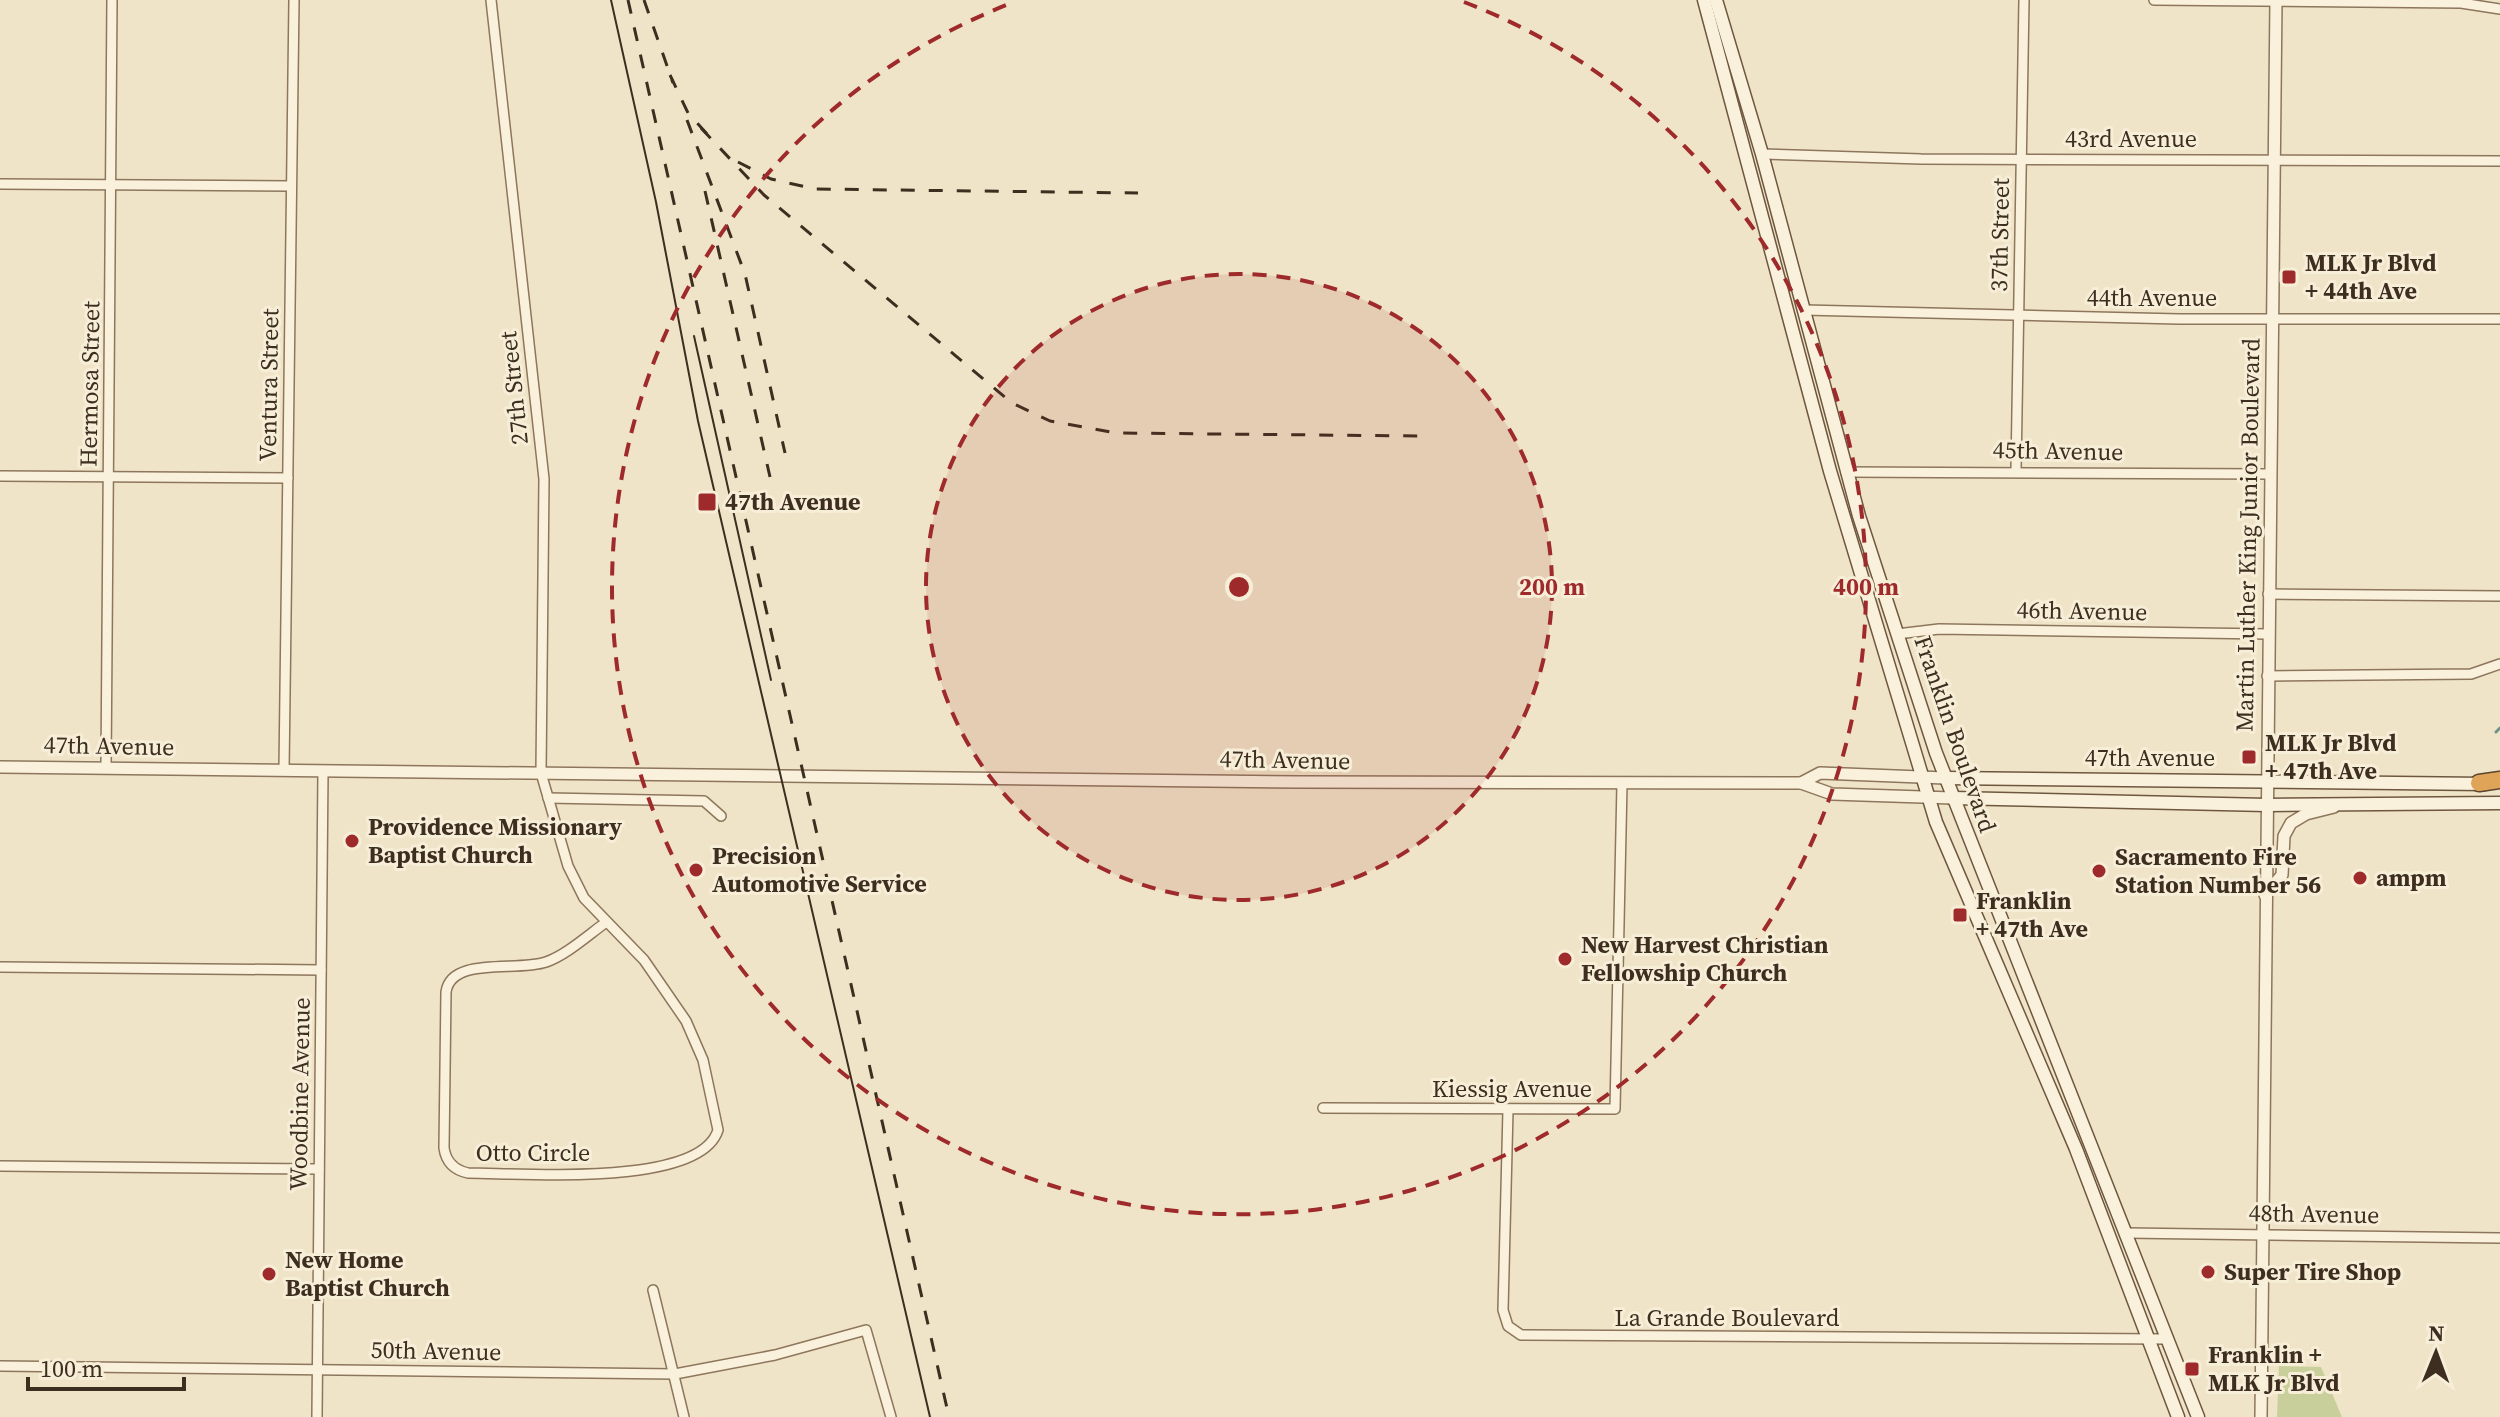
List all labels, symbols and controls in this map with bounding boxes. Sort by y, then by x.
street label: 43rd Avenue [2065,122,2197,155]
street label: 37th Street [1982,178,2017,292]
place label: MLK Jr Blvd + 44th Ave [2305,246,2437,307]
marker: MLK Jr Blvd + 44th Ave [2280,268,2298,286]
street label: 44th Avenue [2087,281,2217,314]
street label: Hermosa Street [72,301,107,467]
street label: Ventura Street [251,308,286,462]
street label: 27th Street [491,330,536,446]
street label: Martin Luther King Junior Boulevard [2228,337,2267,732]
street label: 45th Avenue [1992,433,2124,468]
place label: 47th Avenue [725,485,860,518]
marker: 47th Avenue [696,491,718,513]
text: 200 m [1519,570,1585,603]
text: 400 m [1833,570,1899,603]
centre of rings [1225,573,1253,601]
street label: 46th Avenue [2016,593,2148,628]
street label: Franklin Boulevard [1906,631,2005,837]
place label: MLK Jr Blvd + 47th Ave [2265,726,2397,787]
street label: 47th Avenue [43,728,175,763]
street label: 47th Avenue [2085,741,2215,774]
street label: 47th Avenue [1219,742,1351,777]
marker: MLK Jr Blvd + 47th Ave [2240,748,2258,766]
place label: Providence Missionary Baptist Church [368,810,622,871]
marker: Providence Missionary Baptist Church [343,832,361,850]
place label: Precision Automotive Service [712,839,927,900]
place label: Sacramento Fire Station Number 56 [2115,840,2321,901]
marker: Precision Automotive Service [687,861,705,879]
place label: ampm [2376,861,2447,894]
marker: Sacramento Fire Station Number 56 [2090,862,2108,880]
marker: ampm [2351,869,2369,887]
place label: Franklin + 47th Ave [1976,884,2088,945]
marker: Franklin + 47th Ave [1951,906,1969,924]
place label: New Harvest Christian Fellowship Church [1581,928,1829,989]
marker: New Harvest Christian Fellowship Church [1556,950,1574,968]
street label: Woodbine Avenue [281,997,318,1191]
street label: Kiessig Avenue [1432,1072,1592,1105]
street label: Otto Circle [476,1136,590,1169]
street label: 48th Avenue [2248,1196,2380,1231]
place label: New Home Baptist Church [285,1243,450,1304]
place label: Super Tire Shop [2224,1255,2401,1288]
marker: Super Tire Shop [2199,1263,2217,1281]
marker: New Home Baptist Church [260,1265,278,1283]
street label: La Grande Boulevard [1615,1301,1840,1334]
north arrow [2396,1313,2476,1393]
text: N [2428,1318,2445,1348]
street label: 50th Avenue [370,1333,502,1368]
place label: Franklin + MLK Jr Blvd [2208,1338,2340,1399]
scale bar [28,1341,184,1391]
text: 100 m [40,1352,103,1385]
marker: Franklin + MLK Jr Blvd [2183,1360,2201,1378]

